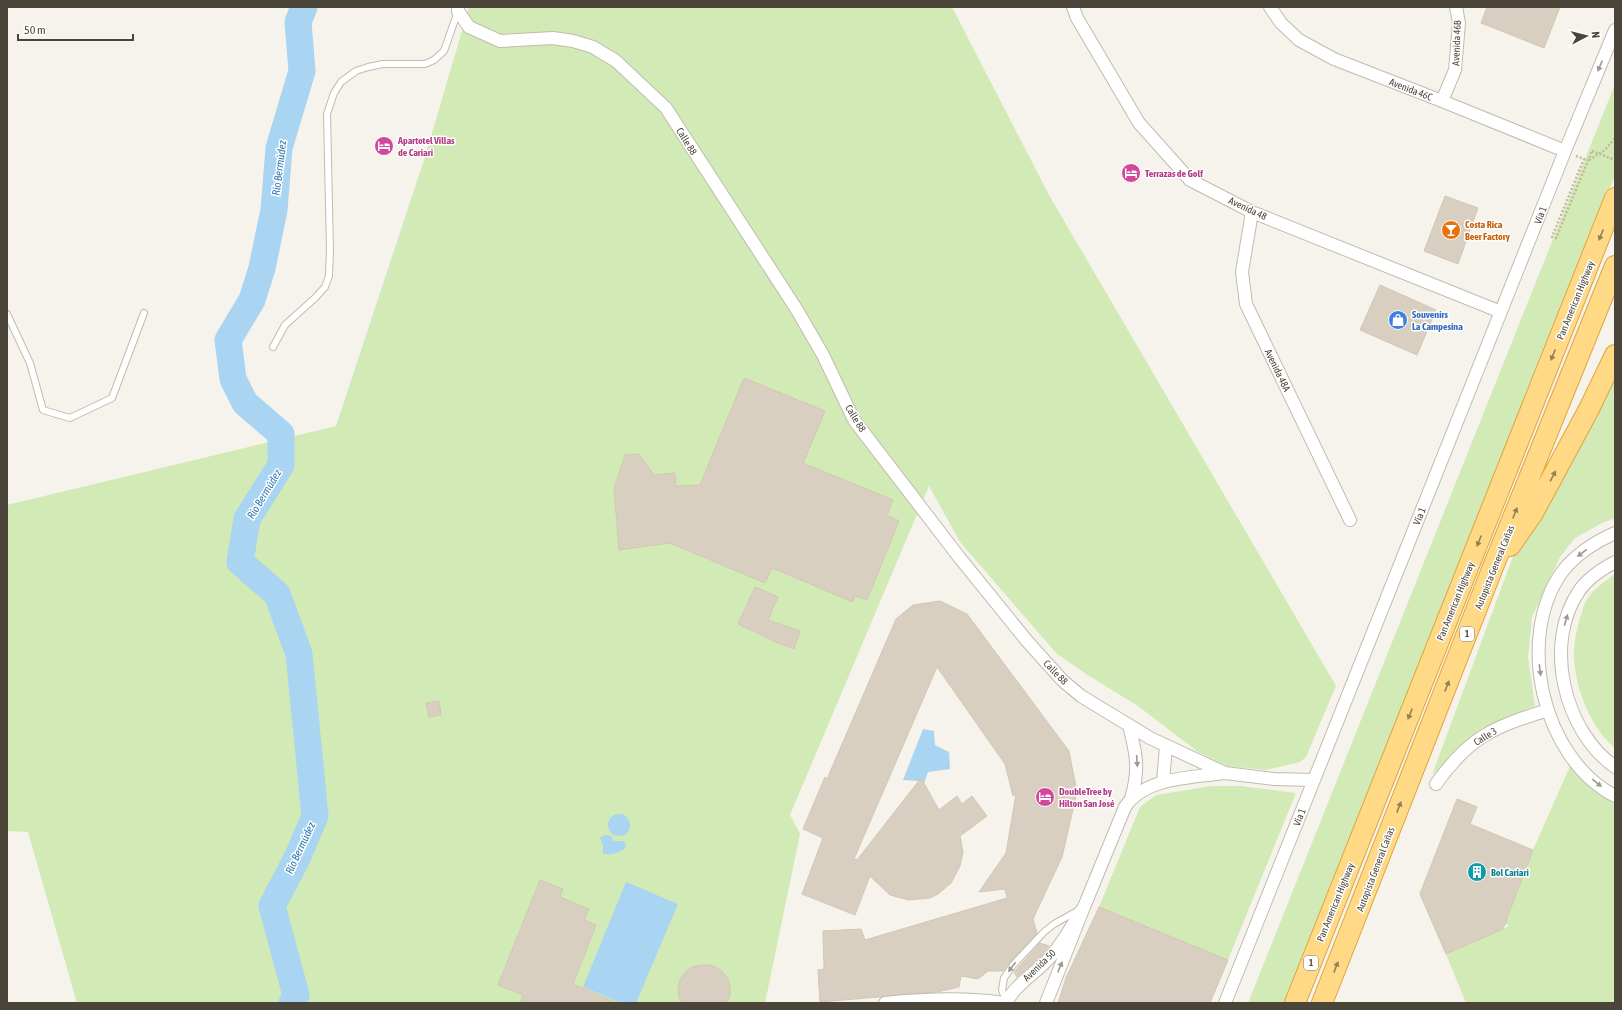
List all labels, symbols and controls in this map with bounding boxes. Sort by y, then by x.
scale bar [18,16,133,42]
north arrow [1566,16,1606,56]
street label: Avenida 46B [1450,20,1463,66]
text: 50 m [24,23,46,37]
text: N [1590,31,1602,39]
one-way arrow [1597,60,1603,71]
street label: Avenida 46C [1388,76,1434,103]
street label: Calle 88 [674,126,699,157]
hotel icon: Apartotel Villas de Cariari [373,135,395,157]
place label: Apartotel Villas de Cariari [397,135,455,158]
water label: Río Bermúdez [270,140,288,196]
hotel icon: Terrazas de Golf [1120,162,1142,184]
place label: Terrazas de Golf [1145,168,1203,179]
street label: Avenida 48 [1227,195,1269,222]
street label: Vía 1 [1532,205,1549,226]
bar icon: Costa Rica Beer Factory [1440,219,1462,241]
place label: Costa Rica Beer Factory [1465,219,1511,242]
one-way arrow [1597,229,1603,241]
street label: Pan American Highway [1555,259,1596,341]
shop icon: Souvenirs La Campesina [1387,309,1409,331]
place label: Souvenirs La Campesina [1412,309,1463,332]
street label: Avenida 48A [1263,347,1293,393]
one-way arrow [1549,350,1555,362]
street label: Calle 88 [843,403,868,434]
water label: Río Bermúdez [245,467,283,521]
one-way arrow [1550,470,1556,482]
street label: Vía 1 [1411,506,1428,527]
one-way arrow [1513,506,1519,518]
street label: Autopista General Cañas [1473,523,1517,611]
one-way arrow [1475,536,1481,548]
one-way arrow [1576,549,1587,557]
street label: Pan American Highway [1435,560,1476,642]
one-way arrow [1564,613,1570,626]
road number: 1 [1460,627,1474,641]
street label: Calle 88 [1041,658,1070,687]
one-way arrow [1537,664,1543,676]
one-way arrow [1444,679,1450,691]
one-way arrow [1406,709,1412,721]
street label: Calle 3 [1472,725,1499,748]
one-way arrow [1133,755,1140,767]
one-way arrow [1591,779,1602,787]
hotel icon: DoubleTree by Hilton San José [1034,786,1056,808]
place label: DoubleTree by Hilton San José [1059,786,1115,809]
one-way arrow [1397,800,1403,812]
street label: Vía 1 [1291,807,1308,828]
water label: Río Bermúdez [283,820,317,876]
street label: Autopista General Cañas [1354,825,1397,913]
street label: Pan American Highway [1315,861,1356,943]
building icon: Bol Cariari [1466,861,1488,883]
place label: Bol Cariari [1491,867,1529,878]
street label: Avenida 50 [1021,947,1058,983]
road number: 1 [1304,956,1318,970]
one-way arrow [1057,960,1063,972]
one-way arrow [1334,960,1340,972]
one-way arrow [1008,962,1016,972]

